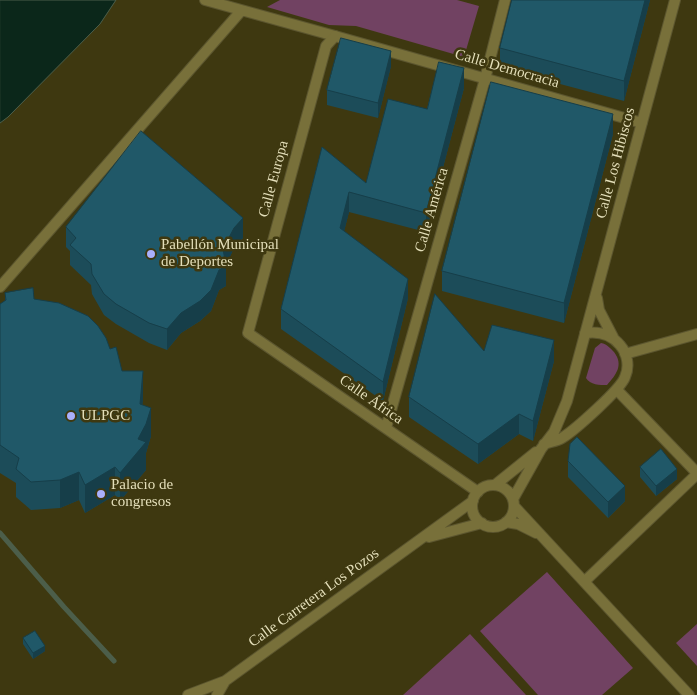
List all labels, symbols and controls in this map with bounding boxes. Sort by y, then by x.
street label: Calle Democracia [453,45,561,93]
street label: Calle Los Hibiscos [593,106,639,220]
street label: Calle Europa [255,139,293,219]
street label: Calle América [411,166,453,254]
place label: Pabellón Municipal de Deportes [161,236,279,271]
marker: Pabellón Municipal de Deportes [145,248,157,260]
street label: Calle África [336,371,406,429]
place label: ULPGC [81,407,130,425]
marker: ULPGC [65,410,77,422]
place label: Palacio de congresos [111,476,173,511]
marker: Palacio de congresos [95,488,107,500]
street label: Calle Carretera Los Pozos [245,545,383,651]

